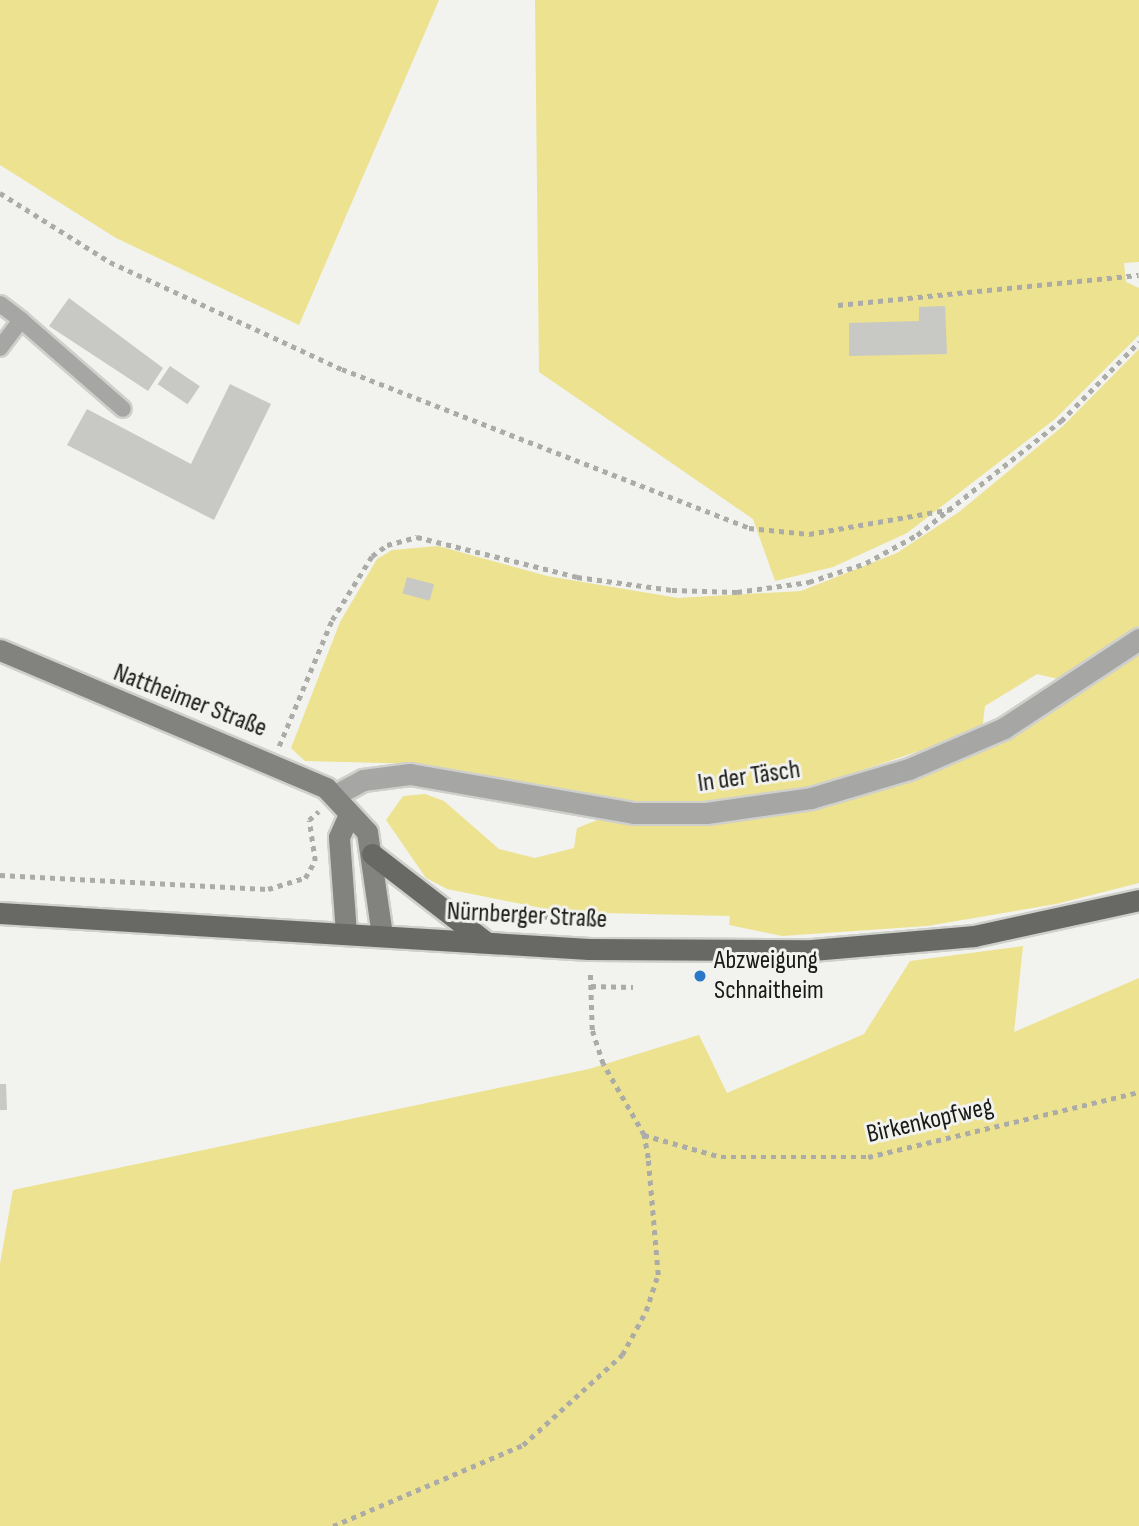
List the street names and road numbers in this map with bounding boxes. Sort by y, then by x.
street label: Nattheimer Straße [109,657,271,745]
street label: In der Täsch [696,754,802,800]
street label: Nürnberger Straße [446,896,608,936]
street label: Birkenkopfweg [864,1091,996,1151]

